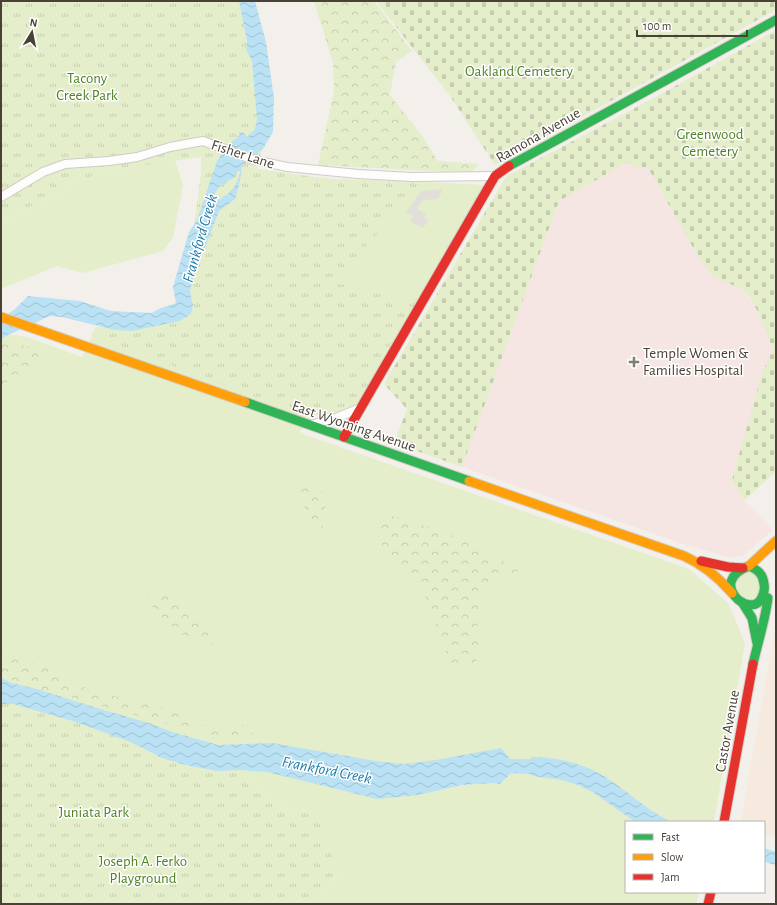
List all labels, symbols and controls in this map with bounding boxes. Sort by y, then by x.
north arrow [12,12,52,52]
scale bar [637,12,747,38]
text: N [29,17,38,29]
text: 100 m [643,20,671,32]
park label: Oakland Cemetery [465,64,574,79]
park label: Tacony Creek Park [56,71,118,103]
street label: Ramona Avenue [493,105,583,166]
park label: Greenwood Cemetery [676,127,744,159]
street label: Fisher Lane [209,137,276,172]
water label: Frankford Creek [180,192,220,284]
place label: Temple Women & Families Hospital [643,346,749,378]
marker: Temple Women & Families Hospital [628,356,640,368]
street label: East Wyoming Avenue [290,398,418,455]
street label: Castor Avenue [713,689,742,773]
water label: Frankford Creek [281,753,373,787]
park label: Juniata Park [59,805,129,820]
legend [625,821,765,893]
text: Fast [661,831,680,843]
text: Slow [661,851,683,863]
park label: Joseph A. Ferko Playground [99,854,187,886]
text: Jam [661,871,680,883]

